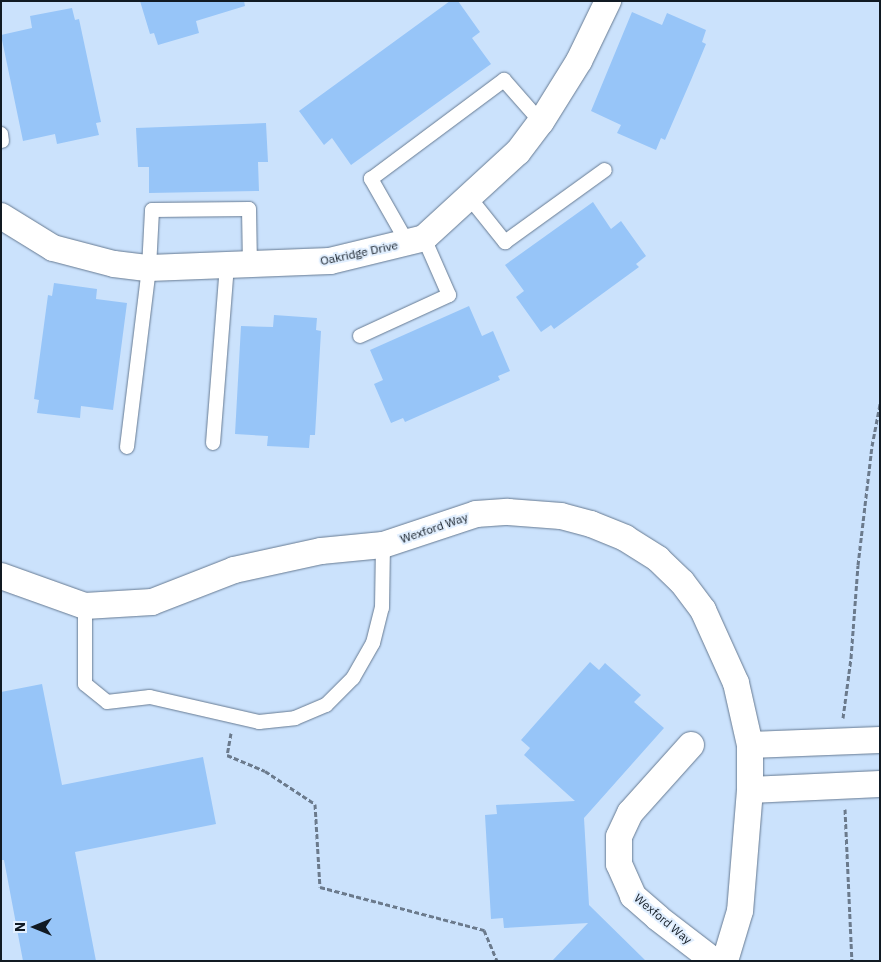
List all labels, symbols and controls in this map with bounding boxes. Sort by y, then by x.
street label: Oakridge Drive [319,238,399,268]
street label: Wexford Way [398,510,470,546]
street label: Wexford Way [631,891,695,947]
north arrow [10,902,60,952]
text: N [11,922,29,932]

